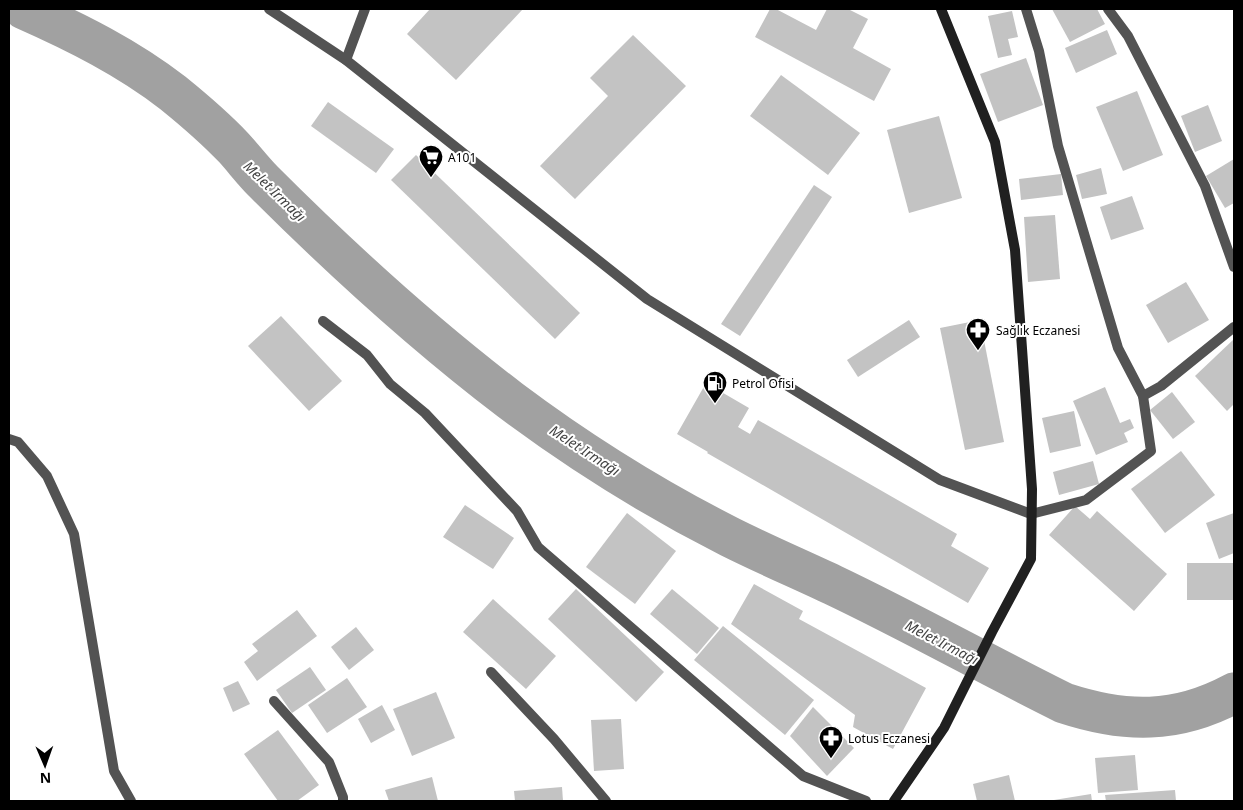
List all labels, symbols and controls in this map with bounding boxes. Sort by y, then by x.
supermarket icon: A101 [418,144,444,178]
place label: A101 [448,149,476,166]
water label: Melet Irmağı [240,156,311,226]
pharmacy icon: Sağlık Eczanesi [965,317,991,351]
place label: Sağlık Eczanesi [996,322,1080,339]
fuel station icon: Petrol Ofisi [702,370,728,404]
place label: Petrol Ofisi [732,375,794,392]
water label: Melet Irmağı [546,420,624,480]
water label: Melet Irmağı [902,615,982,669]
pharmacy icon: Lotus Eczanesi [818,725,844,759]
place label: Lotus Eczanesi [848,730,930,747]
north arrow [20,740,70,790]
text: N [39,769,51,788]

